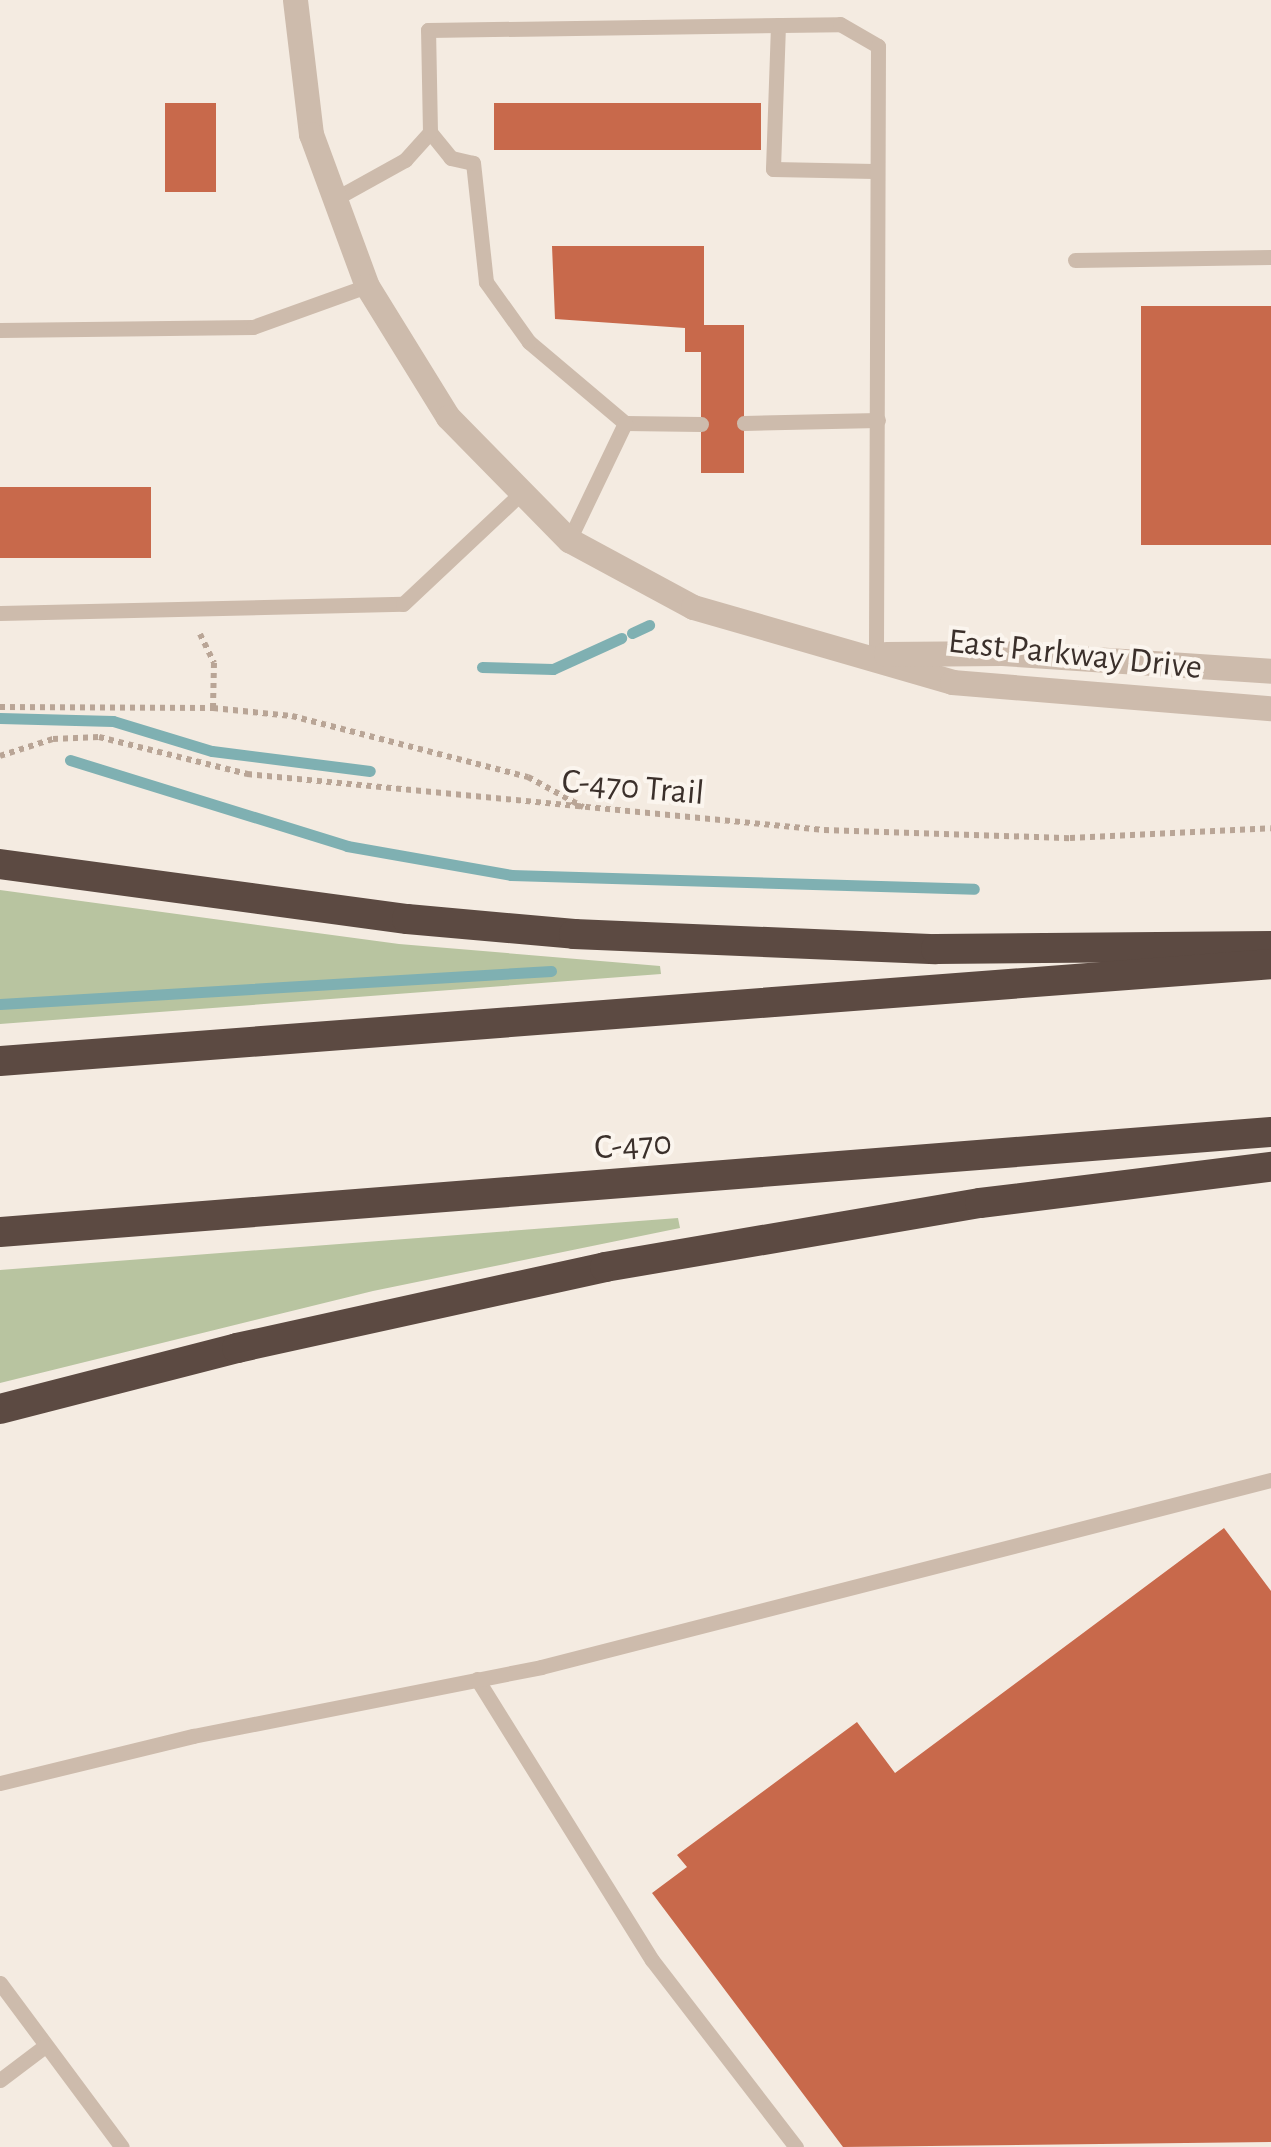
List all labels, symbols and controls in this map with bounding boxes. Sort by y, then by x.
street label: East Parkway Drive [946,621,1204,689]
street label: C-470 Trail [560,761,706,815]
street label: C-470 [593,1122,673,1170]

